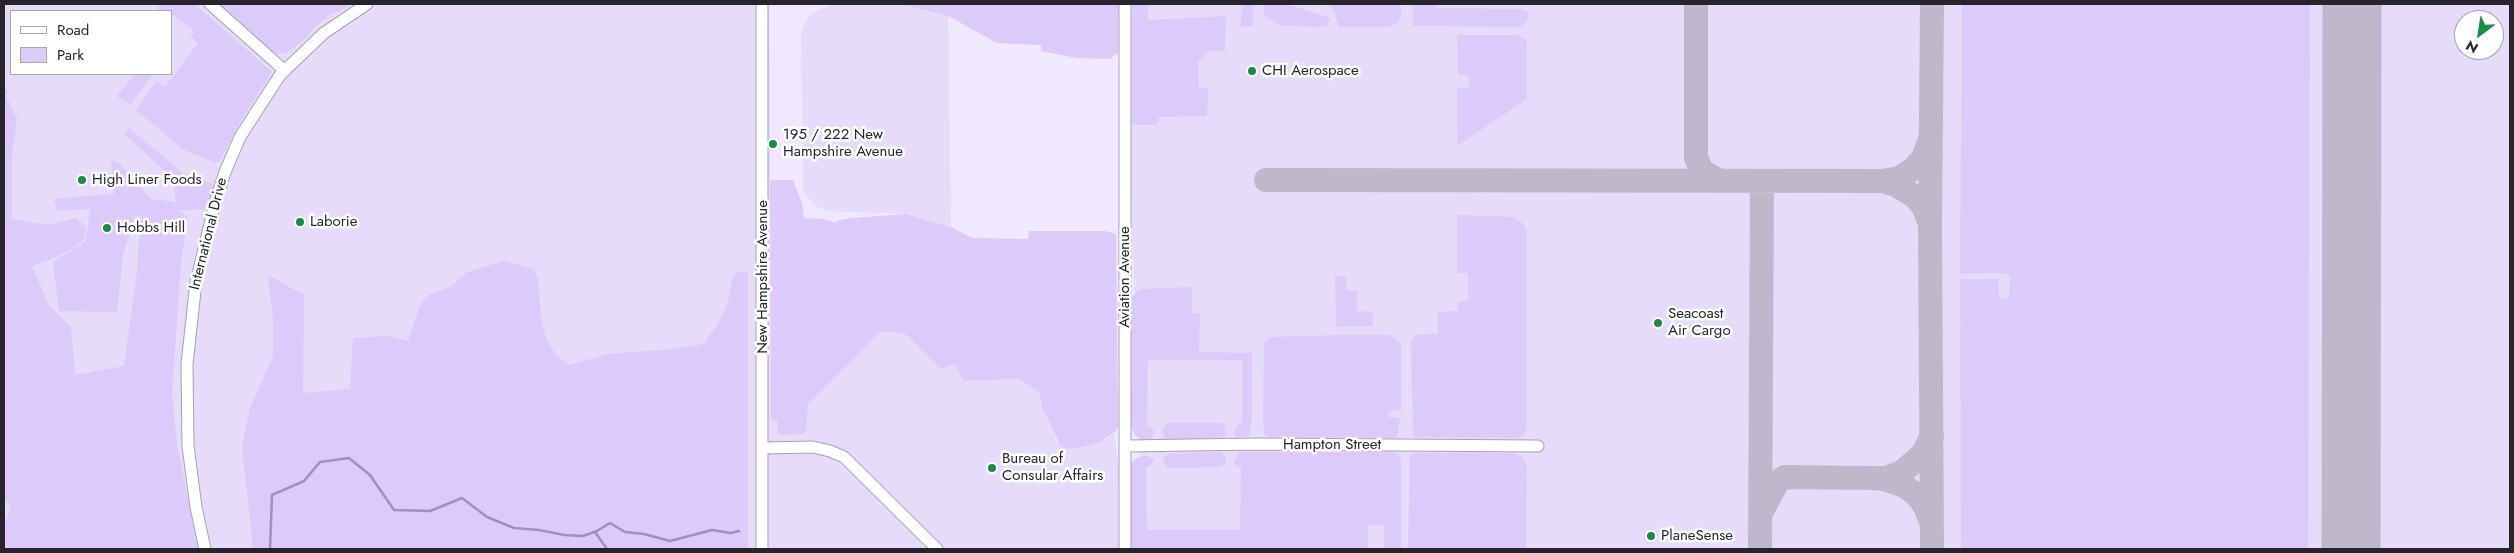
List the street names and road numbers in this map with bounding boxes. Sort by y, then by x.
street label: International Drive [186,176,232,292]
street label: New Hampshire Avenue [754,200,772,354]
street label: Aviation Avenue [1116,226,1134,328]
street label: Hampton Street [1283,436,1381,454]

